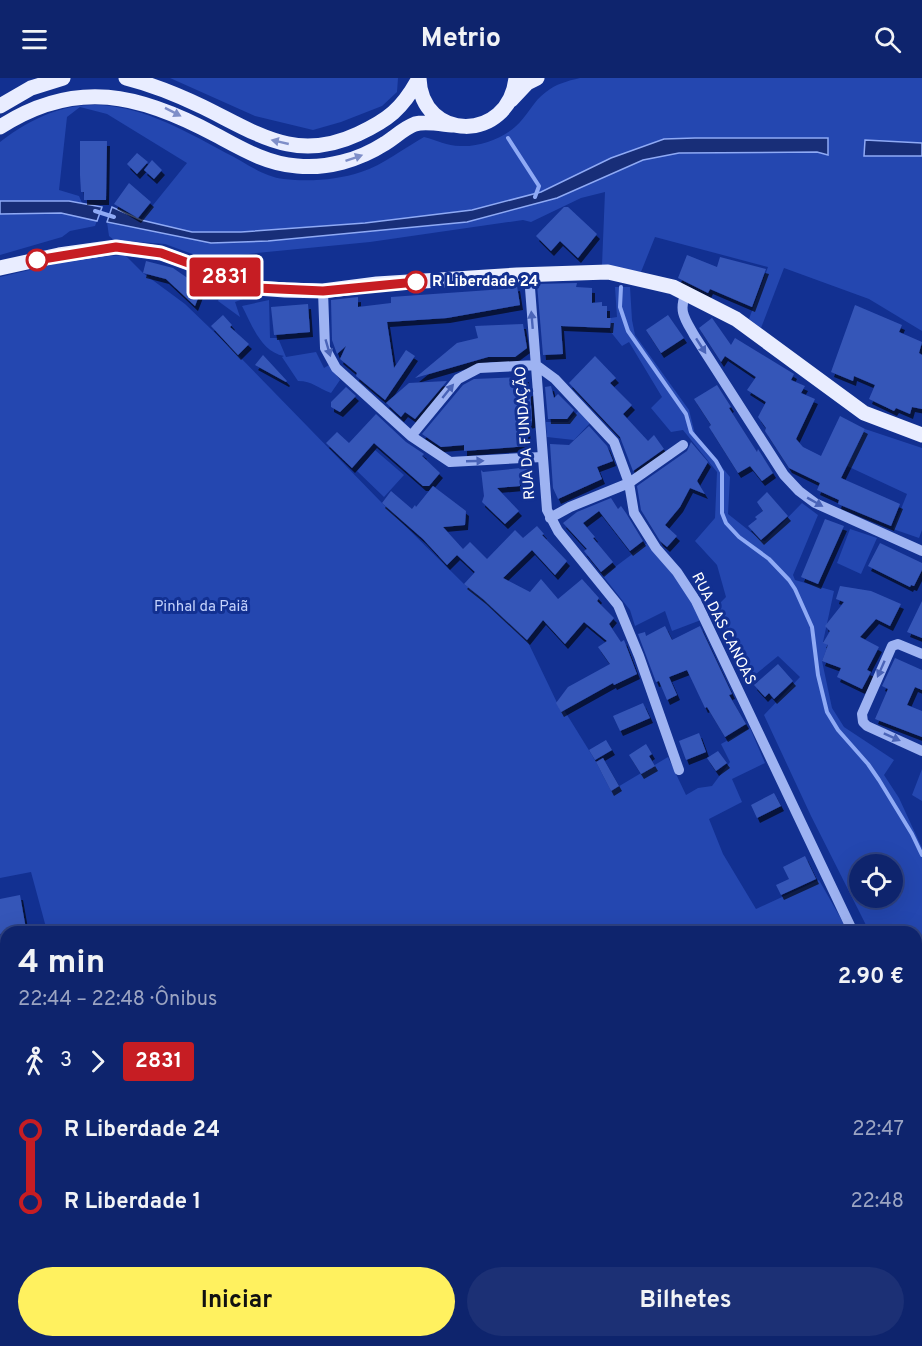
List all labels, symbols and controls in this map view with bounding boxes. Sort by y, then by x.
text: Metrio [421,22,501,56]
icon: menu [18,23,51,56]
icon: search [871,23,904,56]
one-way arrow [164,107,181,117]
one-way arrow [271,137,289,147]
one-way arrow [345,152,363,162]
unlabelled marker [26,249,48,271]
line badge: 2831 [183,258,267,296]
text: 2831 [202,264,249,291]
marker: R Liberdade 24 [405,271,427,293]
place label: R Liberdade 24 [432,273,539,292]
one-way arrow [527,311,537,330]
one-way arrow [695,338,706,354]
one-way arrow [324,339,333,357]
street label: RUA DA FUNDAÇÃO [511,365,540,501]
one-way arrow [441,383,454,398]
one-way arrow [465,457,484,466]
one-way arrow [807,497,824,507]
street label: RUA DAS CANOAS [686,570,760,688]
park label: Pinhal da Paiã [154,598,248,617]
one-way arrow [876,660,886,678]
one-way arrow [883,733,901,743]
map controls [849,854,903,908]
button: locate [849,854,903,908]
text: 4 min [18,943,105,985]
text: 2.90 € [838,964,904,991]
text: 22:44 – 22:48 · Ônibus [18,987,217,1013]
icon: walk [18,1045,51,1078]
icon: forward [81,1045,114,1078]
text: 3 [60,1048,72,1074]
text: 2831 [135,1048,182,1075]
text: R Liberdade 24 [64,1117,220,1144]
text: 22:47 [852,1117,904,1143]
text: R Liberdade 1 [64,1189,201,1216]
text: 22:48 [850,1189,904,1215]
button: Iniciar [18,1267,455,1336]
button: Bilhetes [467,1267,904,1336]

